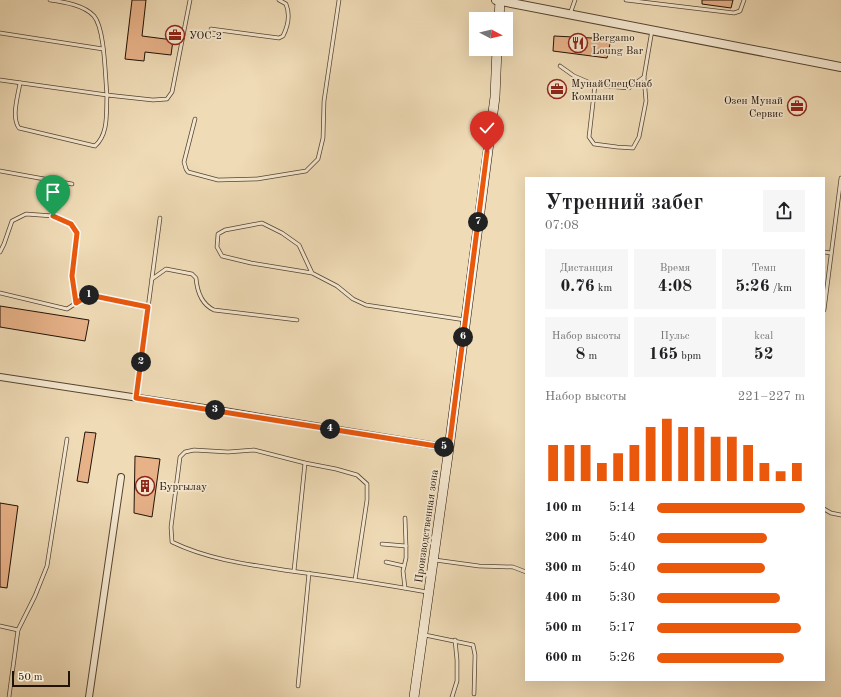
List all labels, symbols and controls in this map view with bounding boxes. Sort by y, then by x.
north arrow [469,12,513,56]
map controls [469,12,513,56]
office icon: УОС-2 [164,24,186,46]
place label: УОС-2 [189,31,222,42]
restaurant icon: Bergamo Loung Bar [567,32,589,54]
place label: Bergamo Loung Bar [592,33,644,57]
office icon: МунайСпецСнаб Компани [546,78,568,100]
place label: МунайСпецСнаб Компани [571,79,652,103]
office icon: Озен Мунай Сервис [786,95,808,117]
place label: Озен Мунай Сервис [724,96,783,120]
pin [470,111,504,152]
icon: check [476,117,498,139]
pin [36,175,70,216]
icon: arrive [42,181,64,203]
button: share [763,190,805,232]
text: Утренний забег [545,192,703,214]
pin: 7 [468,212,488,232]
text: 7 [475,216,481,227]
text: 07:08 [545,219,579,232]
text: Дистанция [560,263,613,274]
text: Время [660,263,690,274]
text: Темп [751,263,776,274]
text: 0.76 [560,278,595,295]
text: 4:08 [658,278,692,295]
text: 5:26 [735,278,770,295]
text: km [595,283,612,294]
text: /km [770,283,792,294]
pin: 1 [79,285,99,305]
text: 1 [86,289,92,300]
pin: 6 [453,327,473,347]
text: 6 [460,331,466,342]
text: Набор высоты [552,331,621,342]
text: Пульс [660,331,690,342]
text: kcal [754,331,773,342]
text: 8 [575,346,585,363]
text: 165 [649,346,678,363]
text: 52 [754,346,774,363]
text: m [585,351,597,362]
text: bpm [678,351,701,362]
pin: 2 [131,352,151,372]
text: 2 [138,356,144,367]
text: Набор высоты [545,390,627,403]
text: 221–227 m [738,390,805,403]
pin: 3 [205,400,225,420]
text: 3 [212,404,218,415]
pin: 4 [320,419,340,439]
text: 4 [327,423,333,434]
pin: 5 [434,437,454,457]
text: 5 [441,441,447,452]
street label: Производственная зона [414,468,441,584]
building icon: Бургылау [134,475,156,497]
place label: Бургылау [159,482,207,493]
text: 100 m [545,501,582,514]
text: 5:14 [609,501,635,514]
text: 200 m [545,531,582,544]
text: 5:40 [609,531,635,544]
text: 300 m [545,561,582,574]
text: 5:40 [609,561,635,574]
text: 400 m [545,591,582,604]
text: 5:30 [609,591,635,604]
text: 500 m [545,621,582,634]
text: 5:17 [609,621,635,634]
text: 600 m [545,651,582,664]
text: 5:26 [609,651,635,664]
scale bar [12,669,70,688]
text: 50 m [18,672,43,683]

